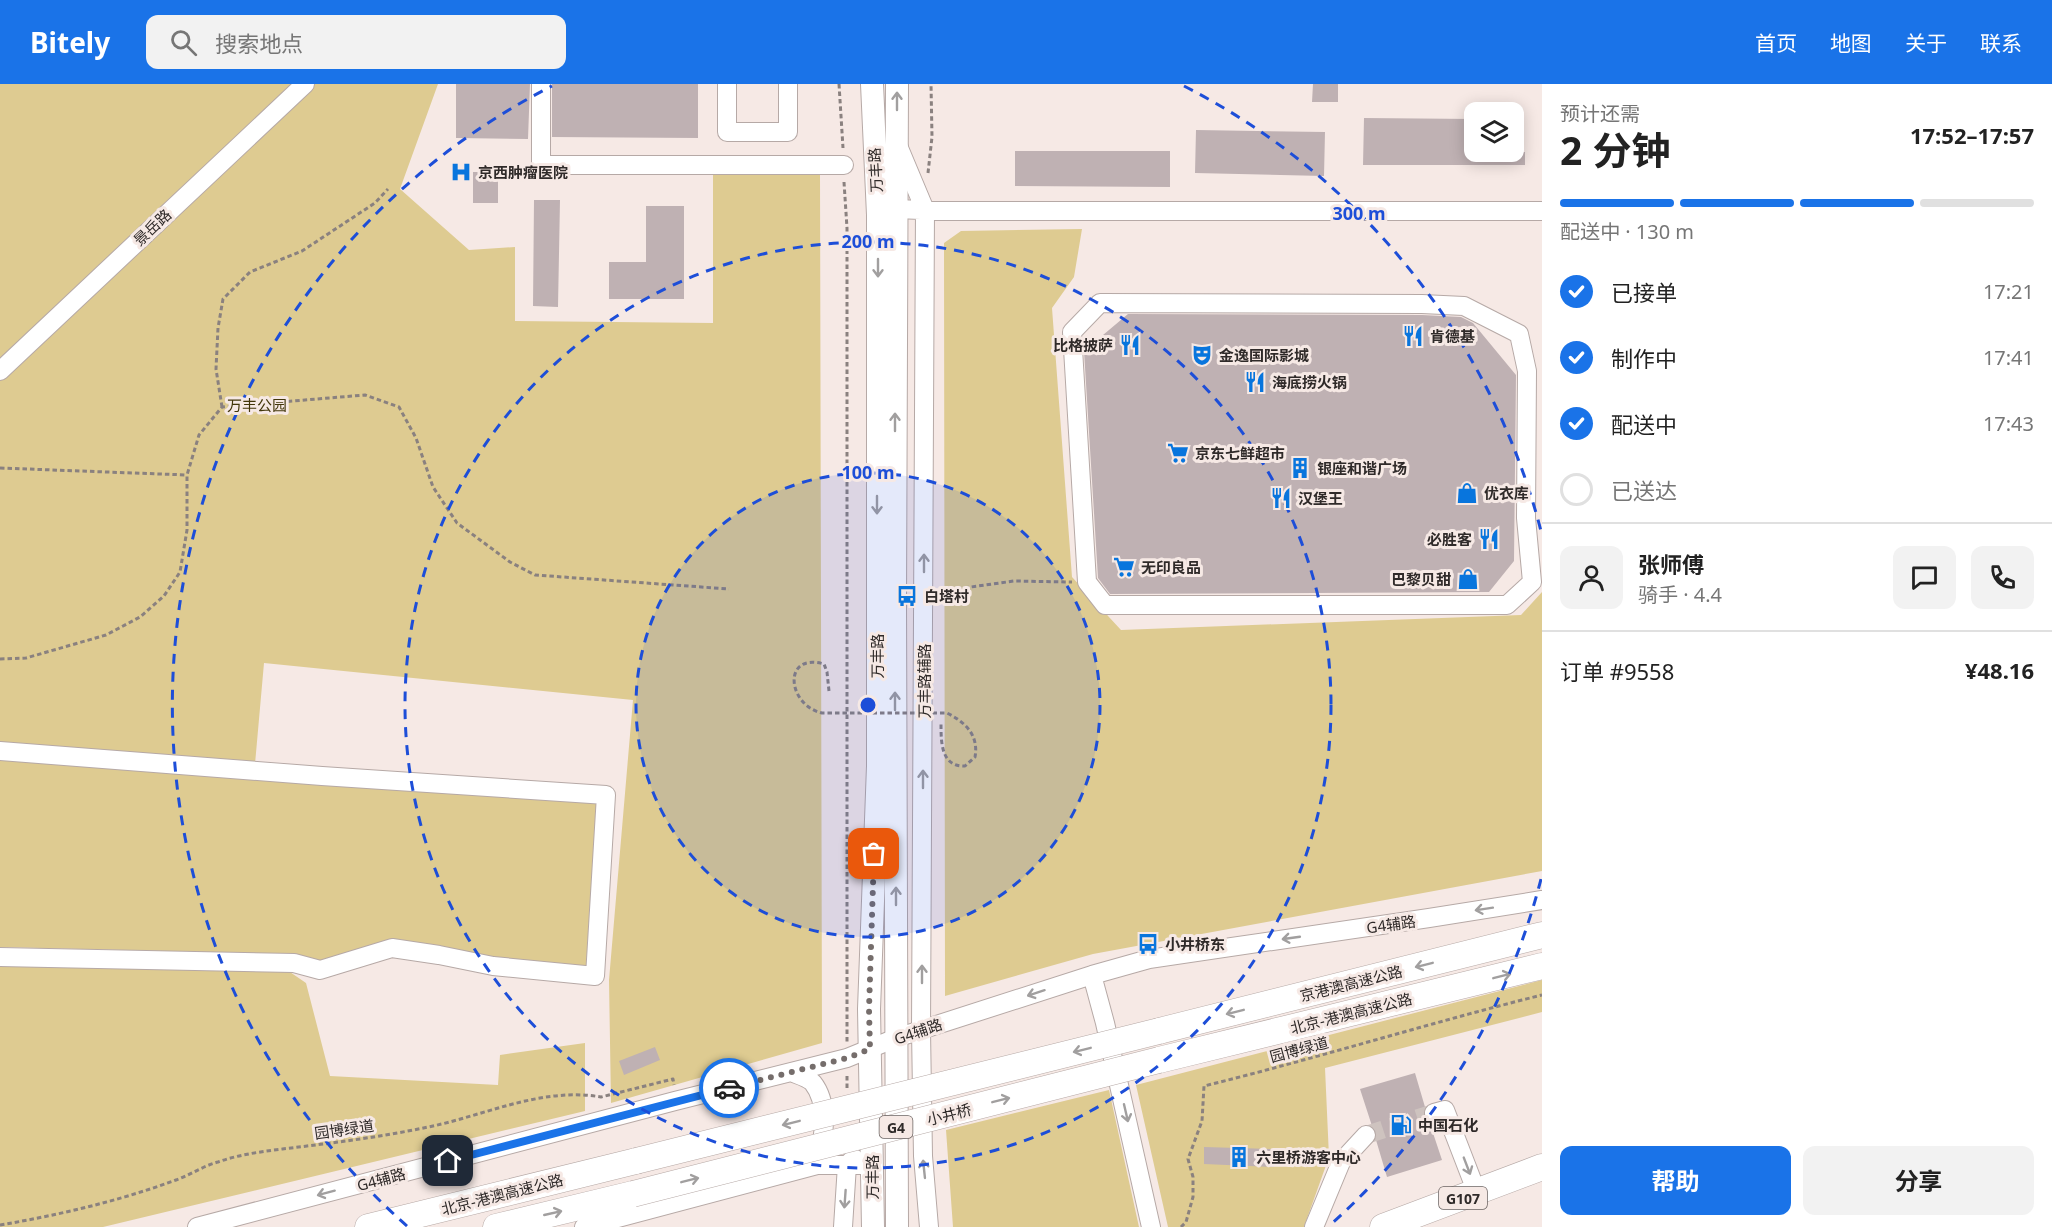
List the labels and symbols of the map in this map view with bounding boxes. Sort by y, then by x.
one-way arrow [891,91,902,111]
street label: 万丰路 [864,147,886,193]
hospital icon: 京西肿瘤医院 [449,160,473,184]
place label: 京西肿瘤医院 [478,162,568,182]
text: 300 m [1332,201,1386,225]
street label: 景岳路 [129,204,175,250]
text: 200 m [841,229,895,253]
one-way arrow [872,258,884,278]
restaurant icon: 肯德基 [1401,324,1425,348]
place label: 肯德基 [1430,326,1475,346]
restaurant icon: 比格披萨 [1118,333,1142,357]
place label: 比格披萨 [1053,335,1113,355]
theatre icon: 金逸国际影城 [1190,343,1214,367]
place label: 金逸国际影城 [1219,345,1309,365]
restaurant icon: 海底捞火锅 [1243,370,1267,394]
place label: 海底捞火锅 [1272,372,1347,392]
park label: 万丰公园 [227,395,287,415]
one-way arrow [889,412,901,432]
supermarket icon: 京东七鲜超市 [1166,441,1190,465]
place label: 京东七鲜超市 [1195,443,1285,463]
building icon: 银座和谐广场 [1288,456,1312,480]
place label: 银座和谐广场 [1317,458,1407,478]
text: 100 m [841,460,895,484]
shop icon: 优衣库 [1455,481,1479,505]
place label: 优衣库 [1484,483,1529,503]
restaurant icon: 汉堡王 [1269,486,1293,510]
place label: 汉堡王 [1298,488,1343,508]
one-way arrow [871,495,883,515]
restaurant icon: 必胜客 [1477,527,1501,551]
place label: 必胜客 [1427,529,1472,549]
one-way arrow [918,553,930,573]
supermarket icon: 无印良品 [1112,555,1136,579]
place label: 无印良品 [1141,557,1201,577]
shop icon: 巴黎贝甜 [1456,567,1480,591]
place label: 巴黎贝甜 [1391,569,1451,589]
bus stop icon: 白塔村 [895,584,919,608]
place label: 白塔村 [924,586,969,606]
street label: 万丰路 [867,633,887,679]
street label: 万丰路辅路 [914,643,934,719]
one-way arrow [889,691,901,711]
centre of rings [858,695,878,715]
one-way arrow [917,769,929,789]
pin [848,828,899,879]
one-way arrow [890,886,902,906]
one-way arrow [1475,904,1495,915]
street label: G4辅路 [1365,911,1417,937]
bus stop icon: 小井桥东 [1136,932,1160,956]
one-way arrow [1282,932,1302,943]
place label: 小井桥东 [1165,934,1225,954]
one-way arrow [1415,959,1434,971]
street label: 京港澳高速公路 [1298,961,1404,1005]
one-way arrow [916,964,928,984]
one-way arrow [1492,969,1511,981]
one-way arrow [1027,988,1046,999]
street label: 北京-港澳高速公路 [1288,988,1414,1038]
one-way arrow [1226,1007,1245,1018]
street label: G4辅路 [891,1013,945,1049]
street label: 园博绿道 [1267,1032,1331,1066]
one-way arrow [1073,1045,1092,1057]
courier [699,1058,759,1118]
one-way arrow [991,1094,1010,1106]
street label: 小井桥 [925,1099,973,1129]
one-way arrow [1120,1103,1132,1122]
fuel station icon: 中国石化 [1389,1113,1413,1137]
street label: 园博绿道 [313,1115,375,1143]
place label: 中国石化 [1418,1115,1478,1135]
road number: G4 [880,1116,912,1138]
one-way arrow [782,1117,801,1129]
pin [422,1135,473,1186]
building icon: 六里桥游客中心 [1227,1145,1251,1169]
place label: 六里桥游客中心 [1256,1147,1361,1167]
street label: 万丰路 [862,1154,882,1200]
one-way arrow [1462,1156,1473,1175]
one-way arrow [918,1159,929,1179]
street label: G4辅路 [354,1163,408,1195]
street label: 北京-港澳高速公路 [439,1169,565,1219]
one-way arrow [680,1173,699,1185]
road number: G107 [1439,1187,1487,1209]
one-way arrow [317,1188,336,1199]
one-way arrow [839,1189,850,1209]
one-way arrow [543,1207,562,1219]

